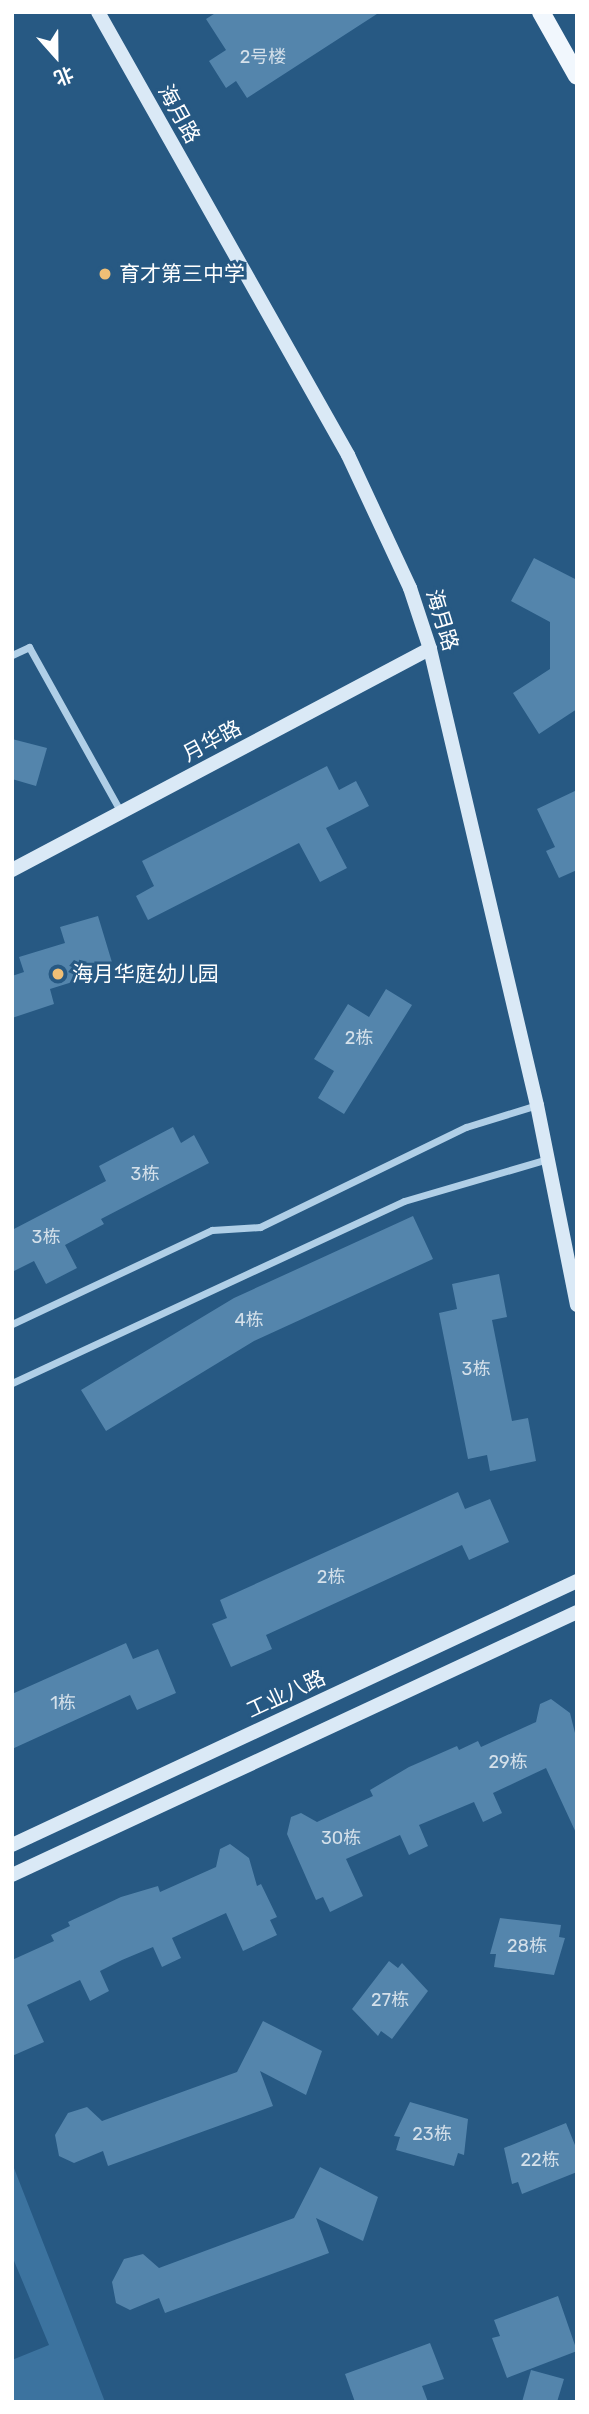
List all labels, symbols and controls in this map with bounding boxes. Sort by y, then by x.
north arrow [21,21,91,91]
house number: 2号楼 [240,46,286,68]
text: 北 [51,62,77,90]
street label: 海月路 [153,80,205,148]
place label: 育才第三中学 [119,261,245,287]
marker: 育才第三中学 [97,266,113,282]
street label: 海月路 [421,586,463,654]
street label: 月华路 [178,715,246,767]
place label: 海月华庭幼儿园 [72,961,219,987]
marker: 海月华庭幼儿园 [50,966,66,982]
house number: 2栋 [345,1027,373,1049]
house number: 3栋 [131,1163,159,1185]
house number: 3栋 [32,1226,60,1248]
house number: 4栋 [234,1309,264,1331]
house number: 3栋 [462,1358,490,1380]
house number: 2栋 [317,1566,345,1588]
street label: 工业八路 [243,1665,329,1723]
house number: 1栋 [50,1692,76,1714]
house number: 29栋 [488,1751,528,1773]
house number: 30栋 [321,1827,361,1849]
house number: 28栋 [507,1935,547,1957]
house number: 27栋 [371,1989,409,2011]
house number: 23栋 [412,2123,452,2145]
house number: 22栋 [520,2149,560,2171]

